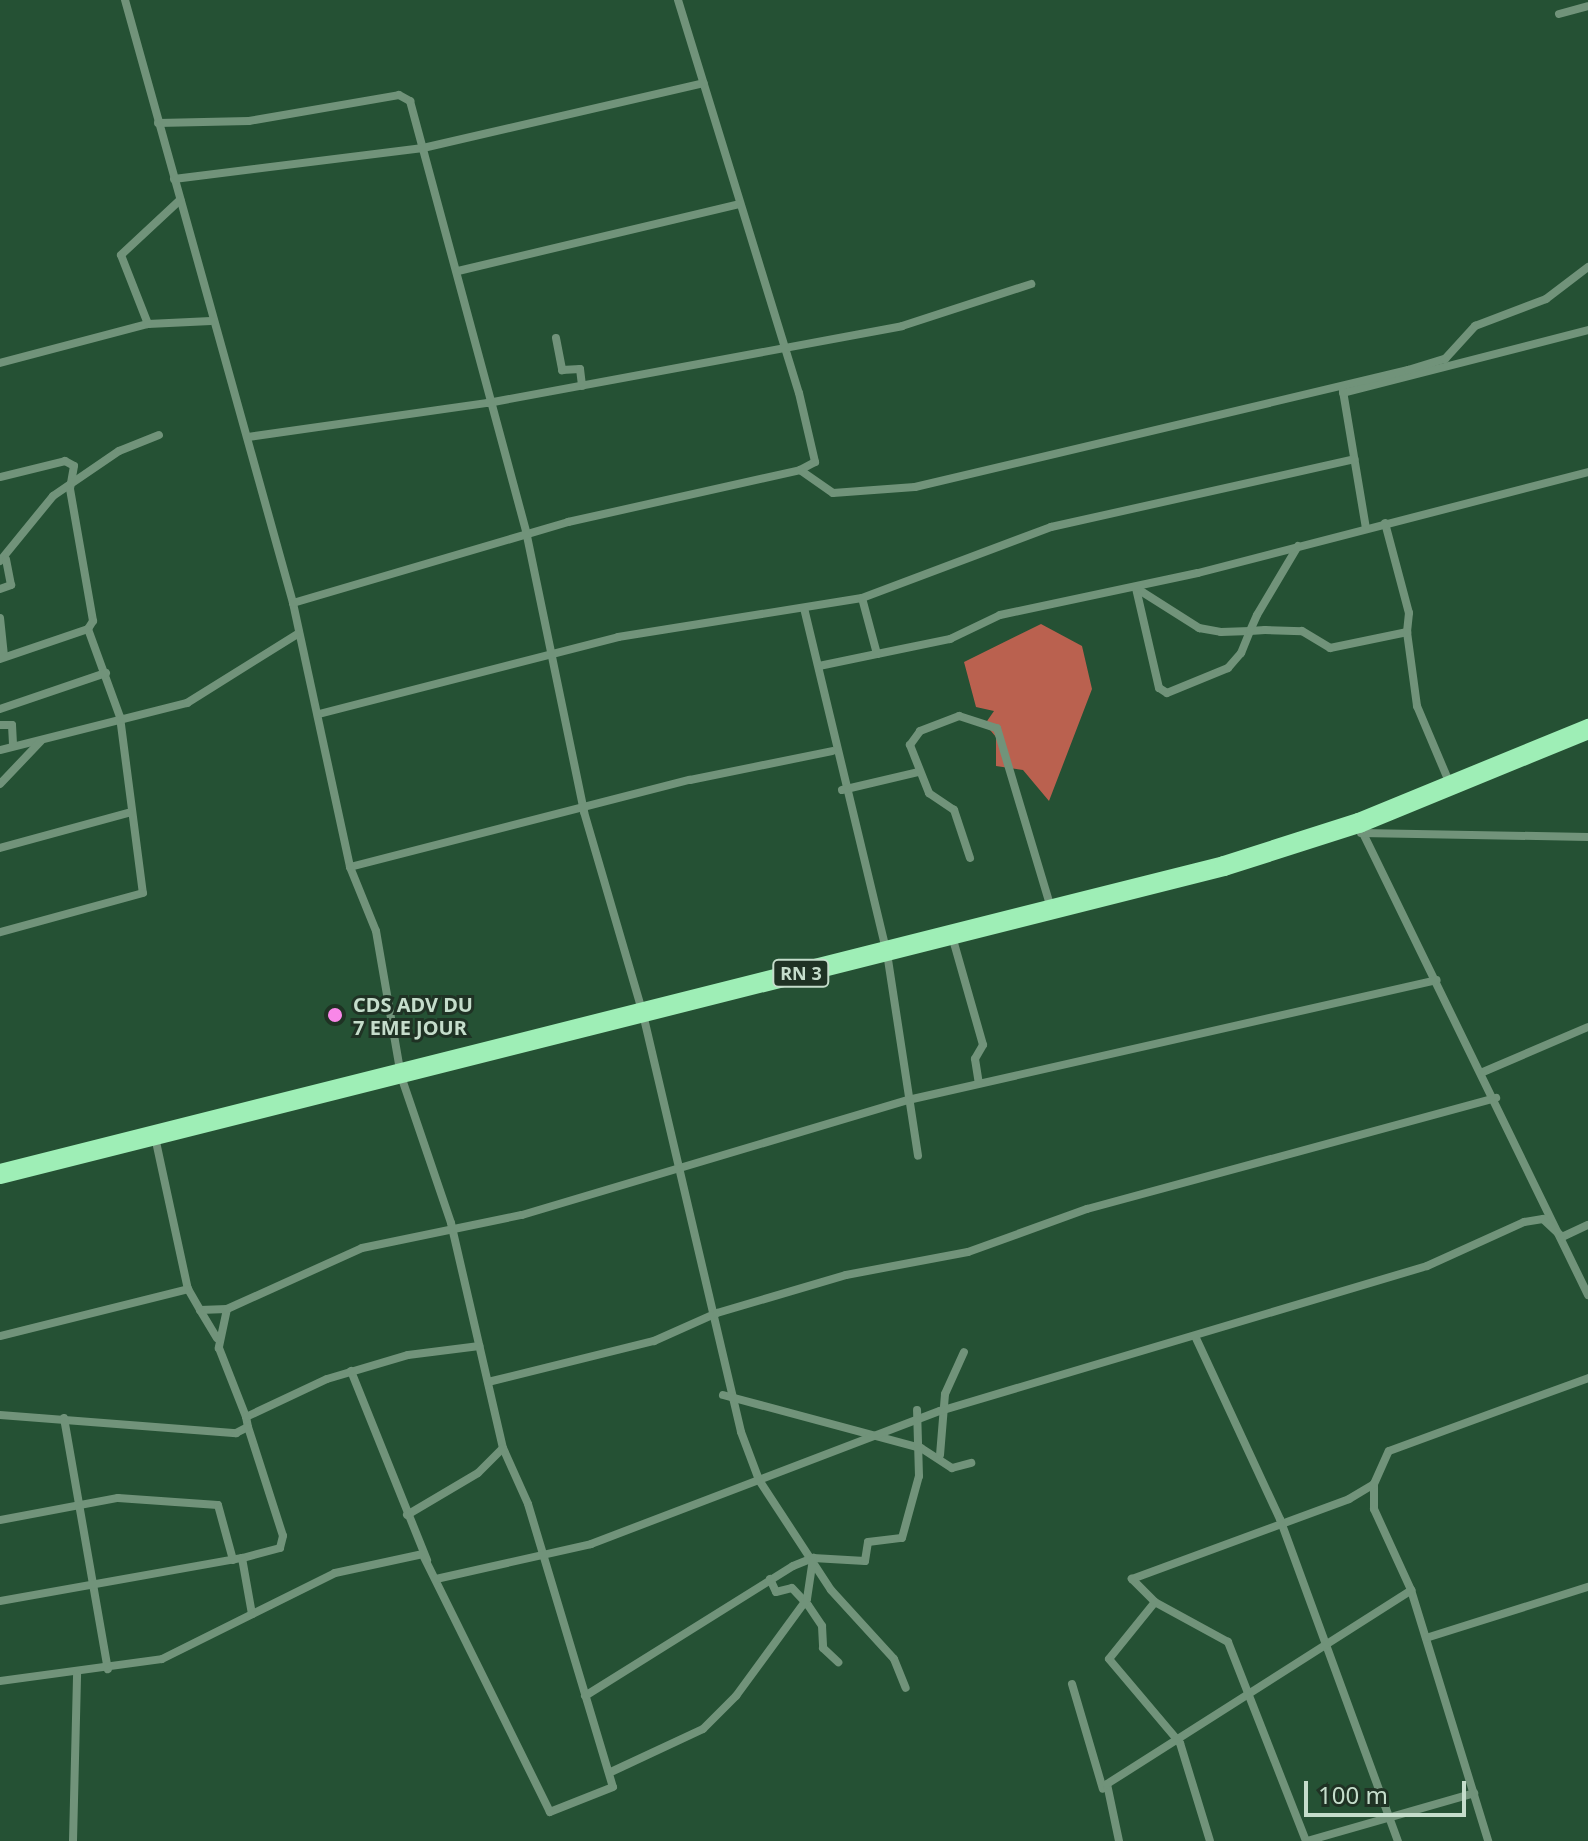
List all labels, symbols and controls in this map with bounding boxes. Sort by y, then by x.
road number: RN 3 [771,959,831,987]
place label: CDS ADV DU 7 EME JOUR [353,992,473,1039]
marker: CDS ADV DU 7 EME JOUR [324,1004,346,1026]
scale bar [1308,1765,1470,1815]
text: 100 m [1318,1778,1388,1811]

